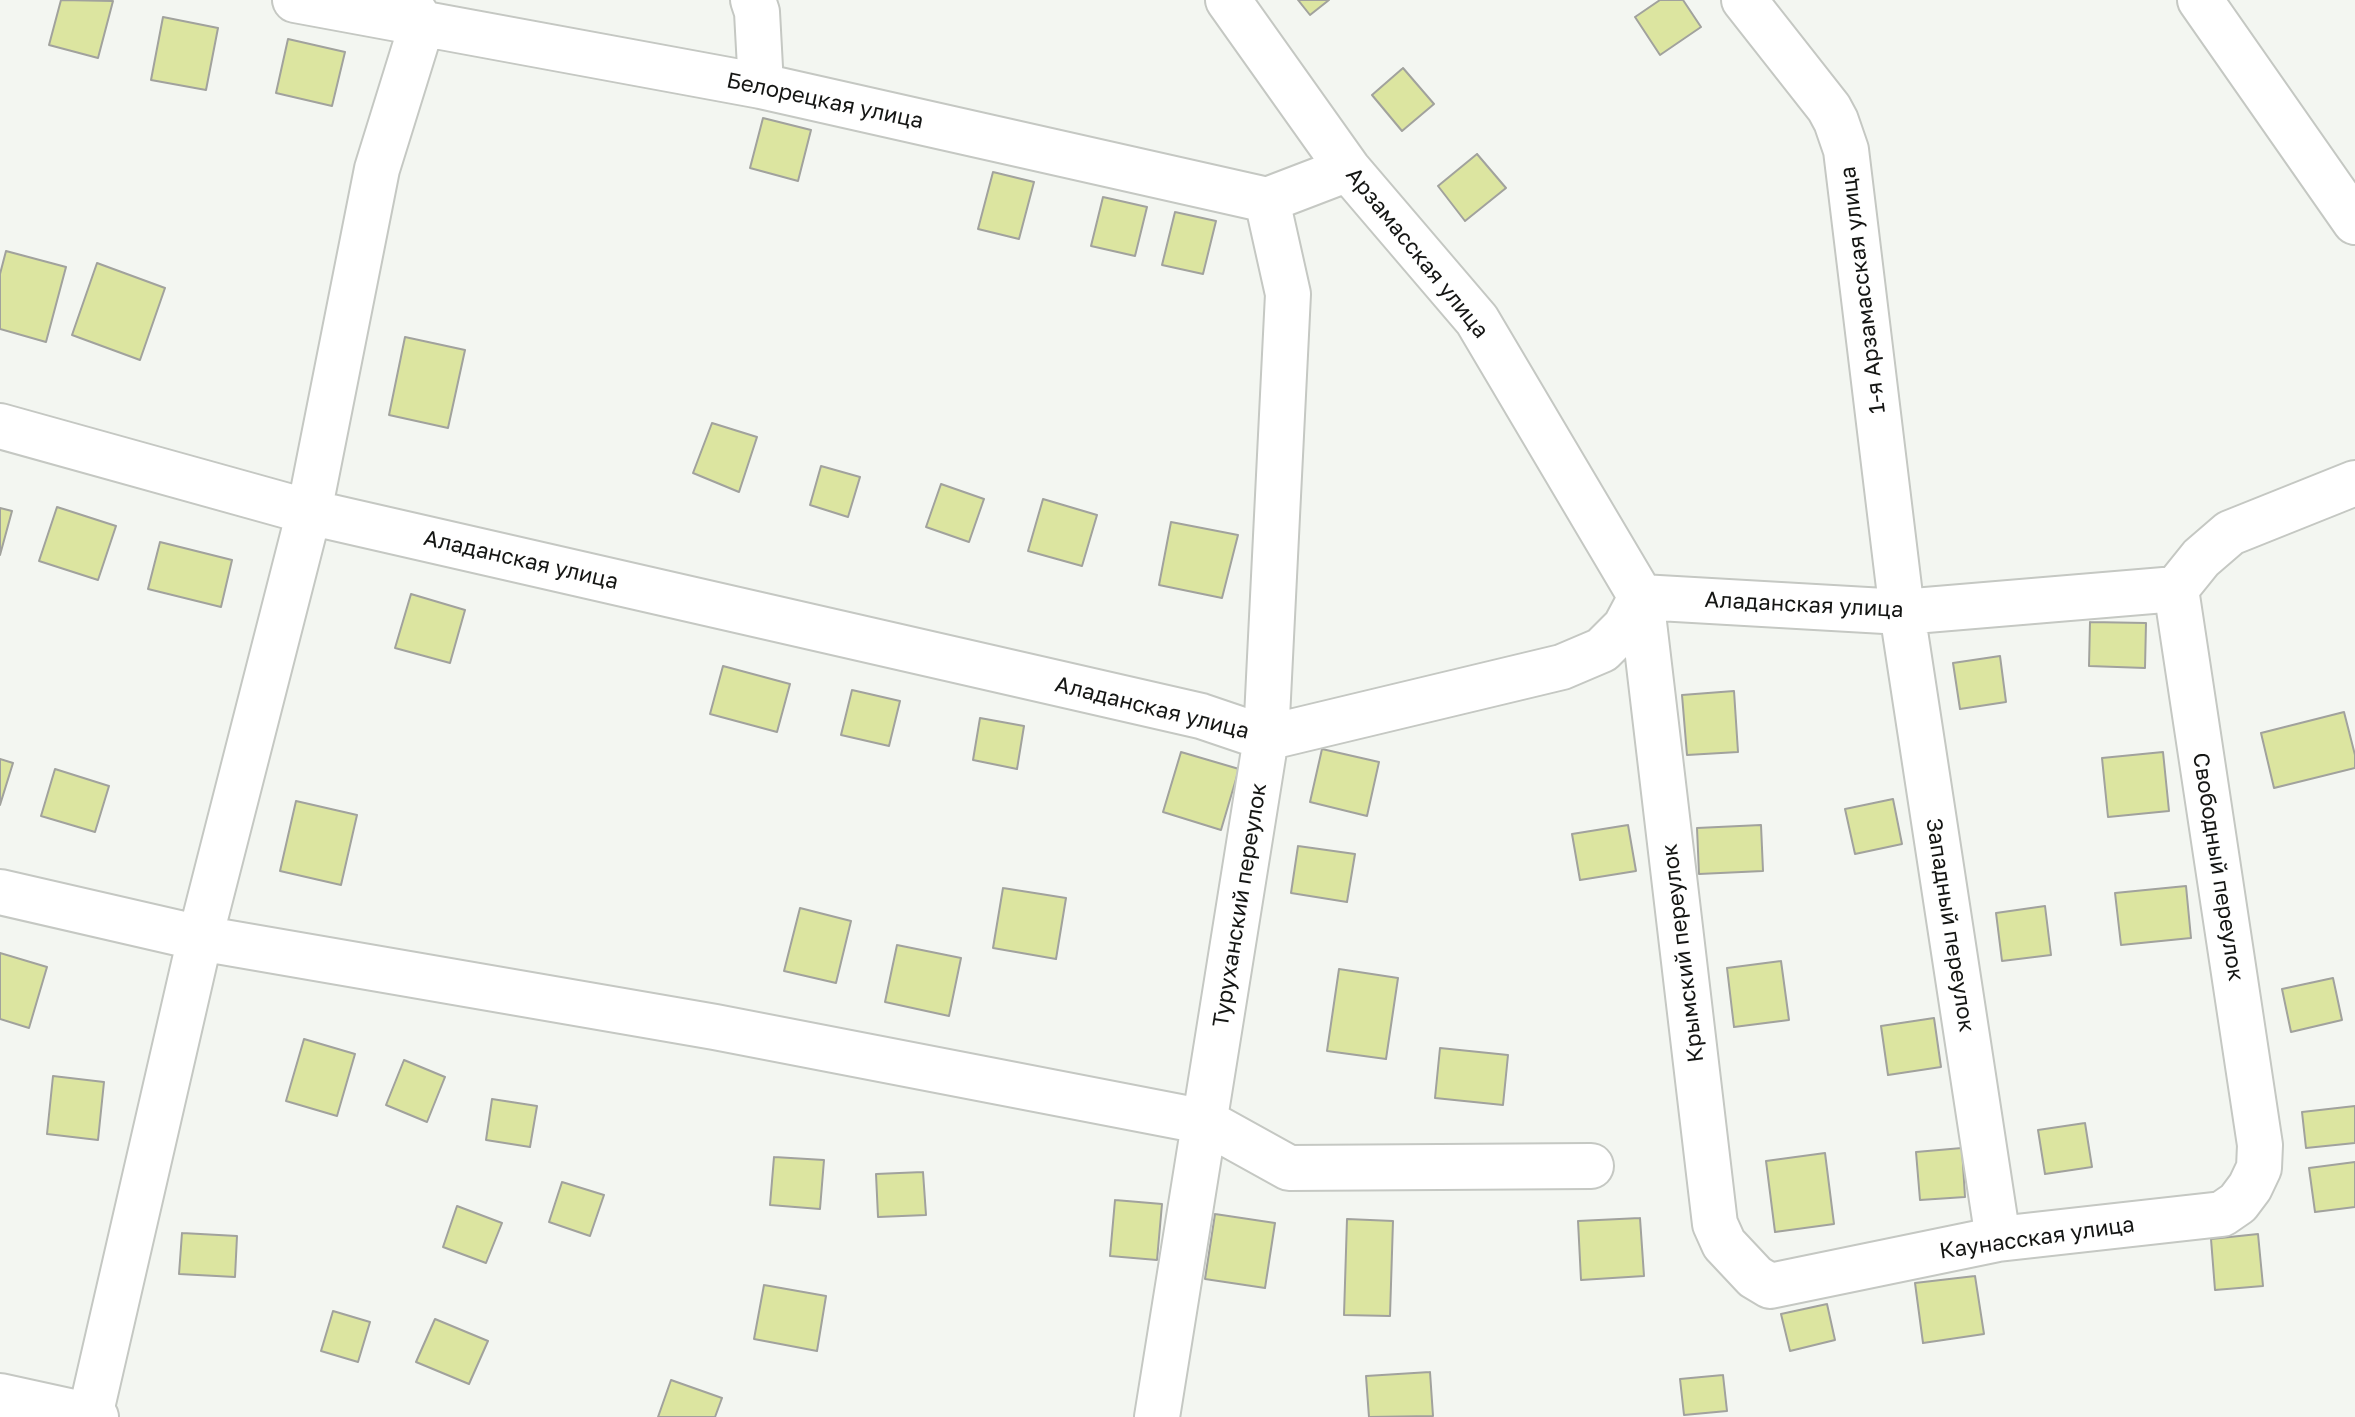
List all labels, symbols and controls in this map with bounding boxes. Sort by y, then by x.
street label: Белорецкая улица [724,67,926,135]
street label: Арзамасская улица [1340,162,1494,344]
street label: 1-я Арзамасская улица [1835,165,1891,415]
street label: Аладанская улица [421,525,621,595]
street label: Аладанская улица [1704,587,1904,623]
street label: Аладанская улица [1052,671,1252,745]
street label: Свободный переулок [2187,751,2249,983]
street label: Туруханский переулок [1208,781,1272,1029]
street label: Западный переулок [1920,816,1980,1034]
street label: Крымский переулок [1656,842,1710,1064]
street label: Каунасская улица [1938,1211,2136,1265]

